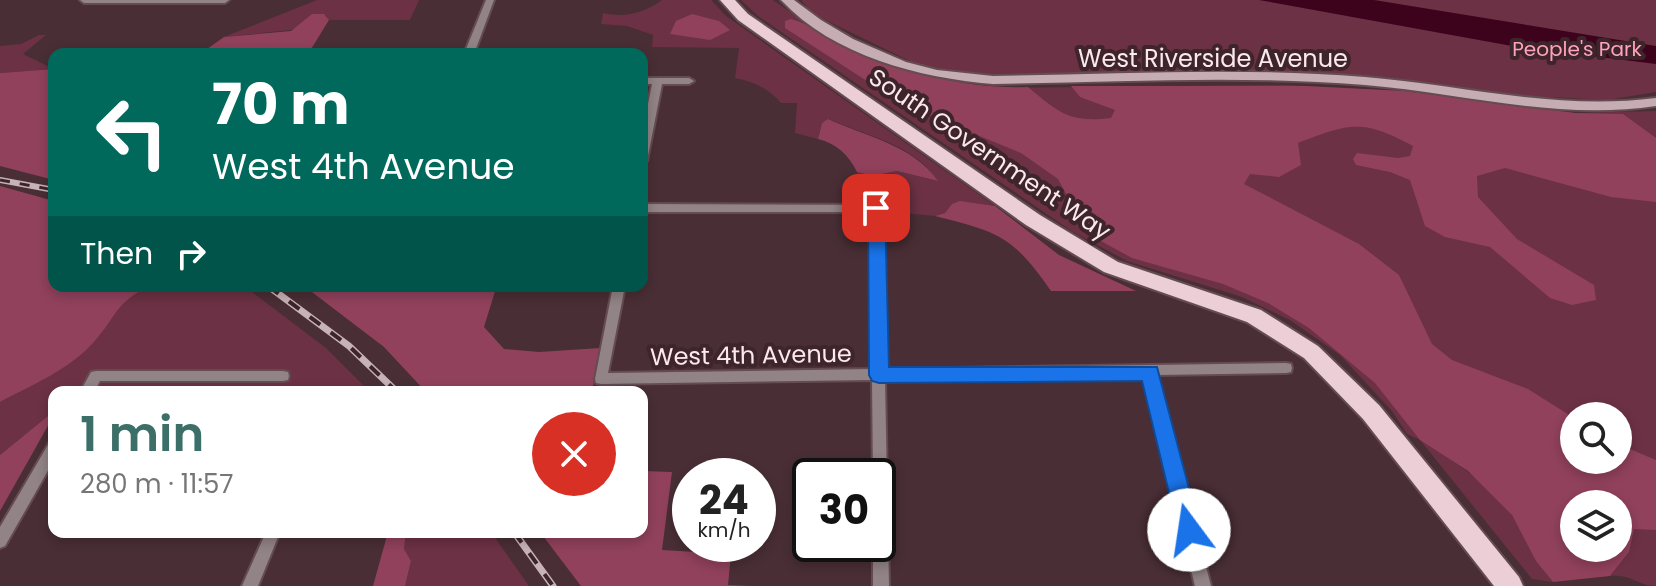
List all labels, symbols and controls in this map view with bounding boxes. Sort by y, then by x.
park label: People's Park [1512,35,1642,63]
street label: West Riverside Avenue [1078,42,1348,75]
street label: South Government Way [863,61,1118,248]
text: 70 m [212,65,350,144]
icon: left [80,80,184,184]
text: West 4th Avenue [212,141,515,192]
pin [842,174,910,242]
icon: arrive [854,186,898,230]
text: Then [80,232,153,275]
icon: right [169,232,213,276]
street label: West 4th Avenue [650,337,852,373]
text: 1 min [80,401,204,468]
map controls [1560,402,1632,562]
button: search [1560,402,1632,474]
button: close [532,412,616,496]
speed limit sign: 30 [792,458,896,562]
text: 280 m · 11:57 [80,466,234,502]
text: 24 [699,472,749,528]
position arrow [1147,488,1231,572]
button: layers [1560,490,1632,562]
text: km/h [697,516,751,544]

